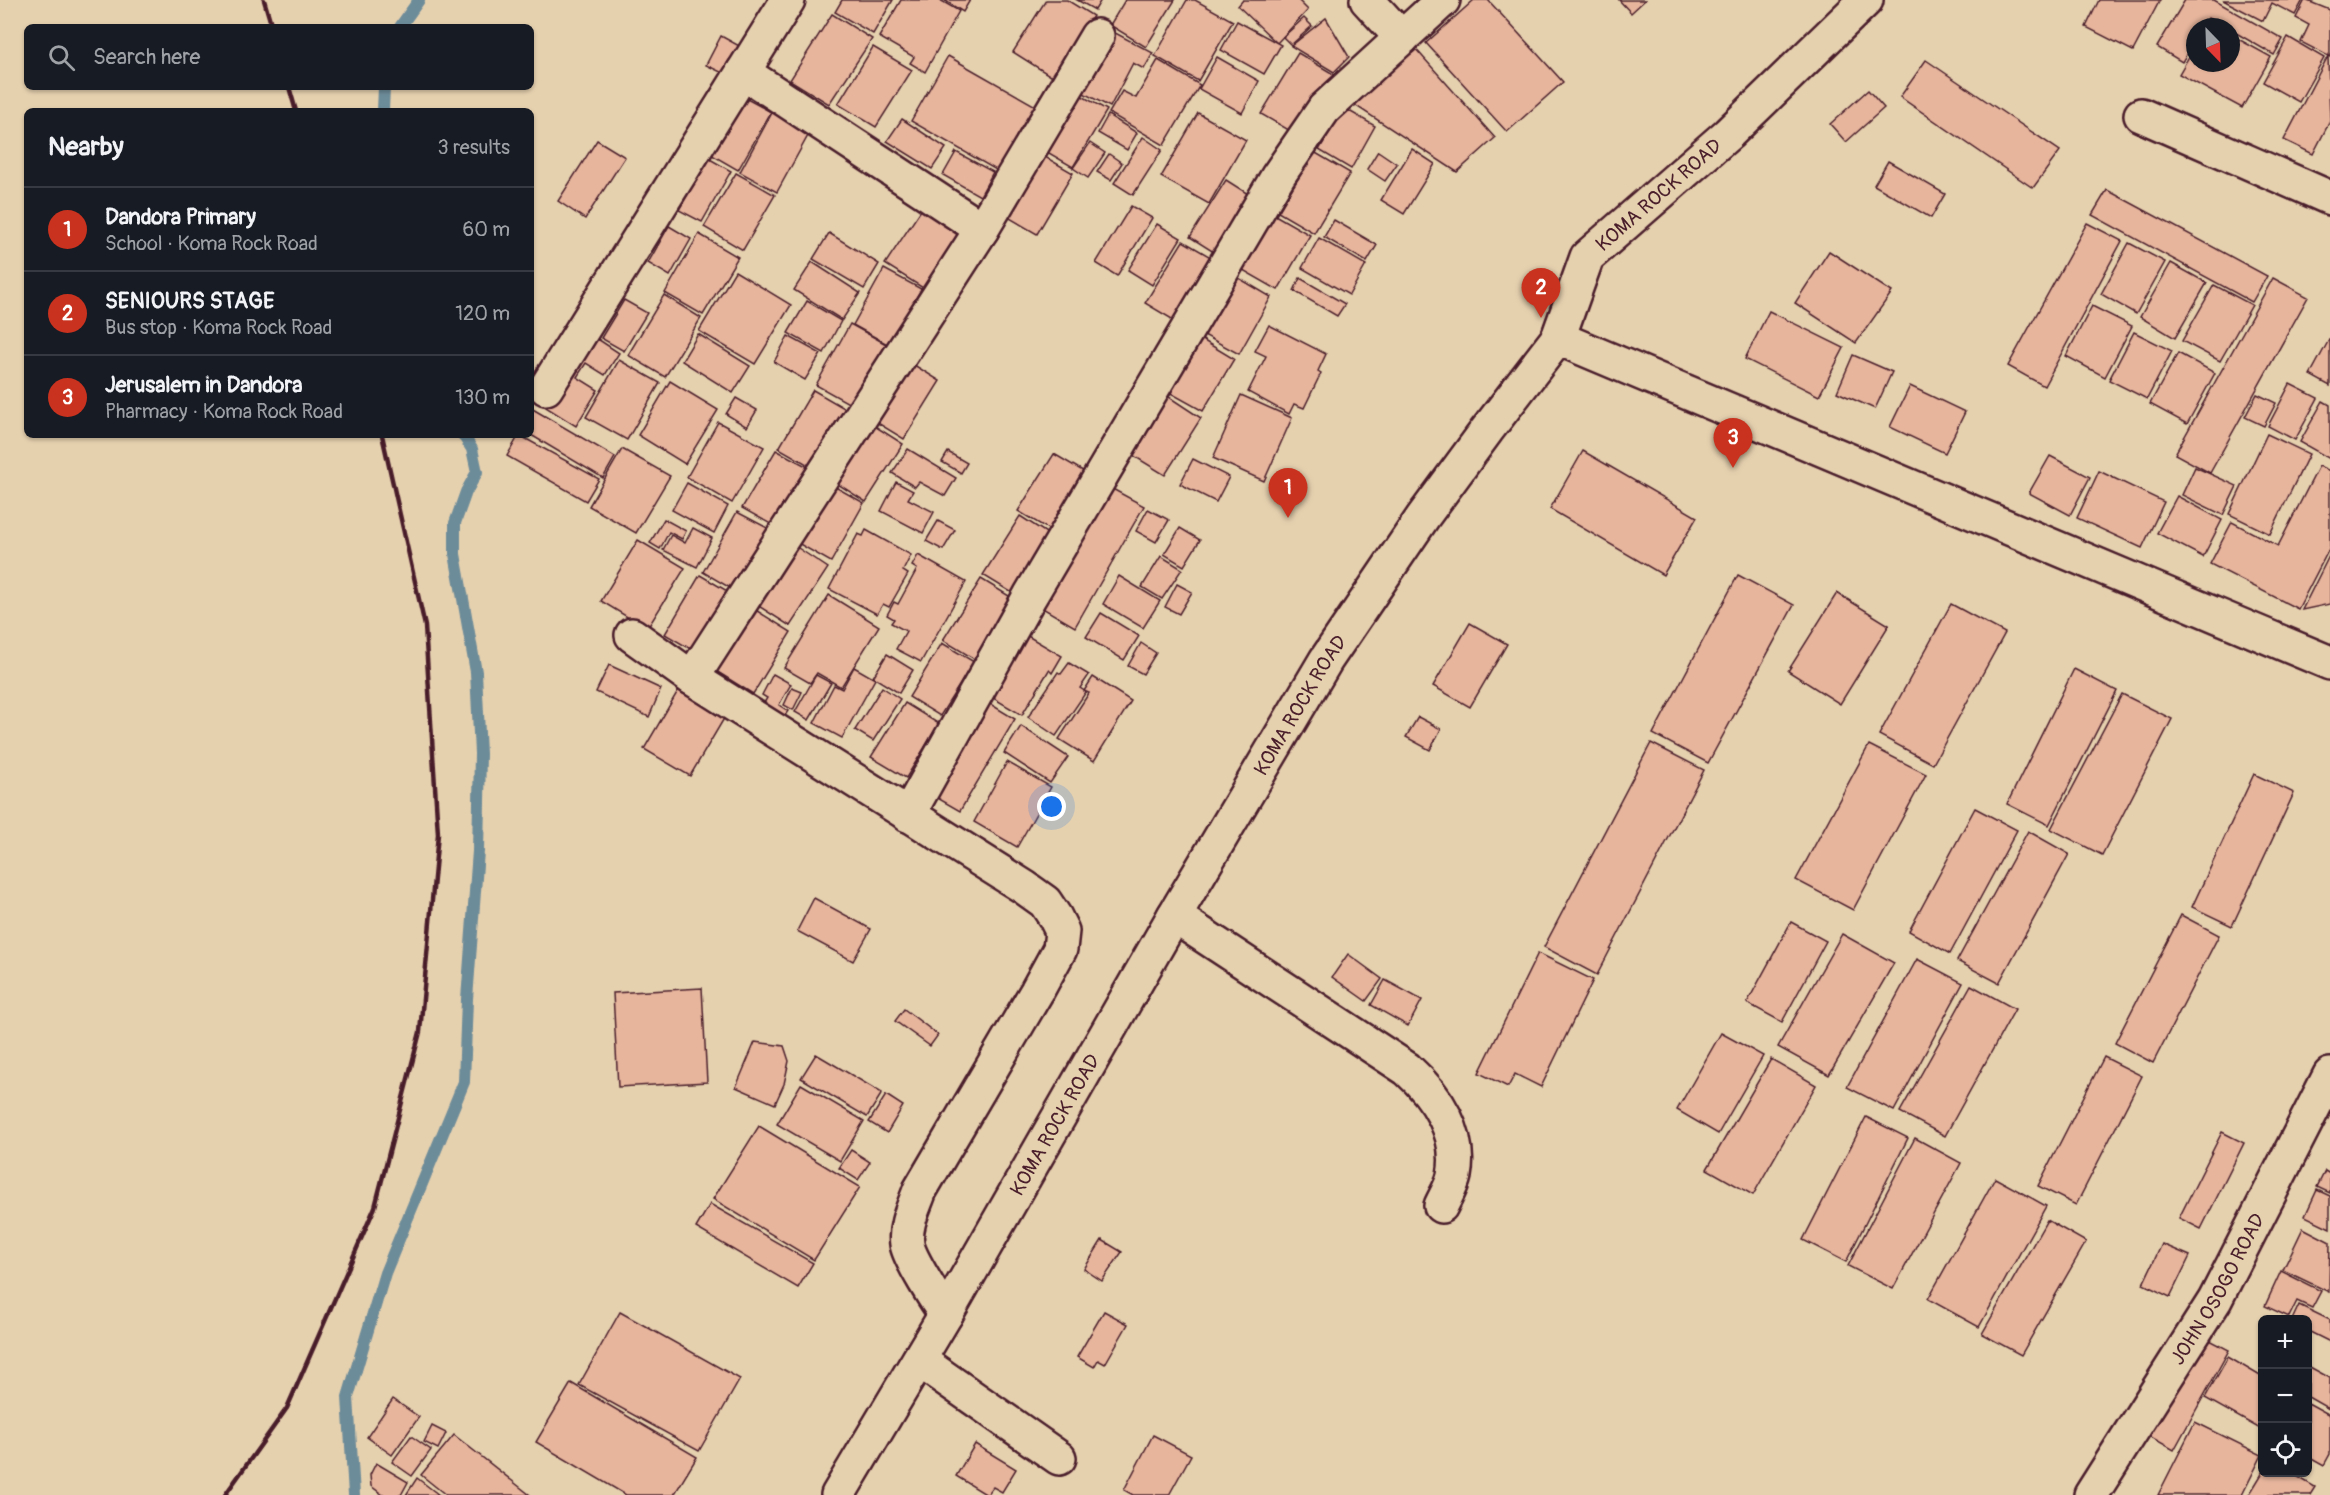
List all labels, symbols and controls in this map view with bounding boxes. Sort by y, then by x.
north arrow [2186,18,2240,72]
search box [24,24,534,90]
icon: search [45,41,78,74]
text: Search here [93,43,200,71]
text: Nearby [48,131,124,163]
street label: KOMA ROCK ROAD [1590,133,1727,257]
text: 3 results [438,135,510,160]
text: Dandora Primary [105,203,256,231]
text: 1 [64,217,71,242]
text: 60 m [463,217,510,242]
text: School · Koma Rock Road [105,231,318,256]
pin: 2 [1522,268,1560,318]
text: SENIOURS STAGE [105,287,274,315]
text: 2 [62,301,73,326]
text: 120 m [455,301,510,326]
text: Bus stop · Koma Rock Road [105,315,332,340]
text: Jerusalem in Dandora [105,371,303,399]
text: 3 [62,385,73,410]
text: 130 m [455,385,510,410]
text: Pharmacy · Koma Rock Road [105,399,343,424]
pin: 3 [1714,418,1752,468]
pin: 1 [1268,468,1308,518]
street label: KOMA ROCK ROAD [1248,630,1352,780]
your location [1037,792,1066,821]
street label: KOMA ROCK ROAD [1004,1050,1105,1200]
street label: JOHN OSOGO ROAD [2165,1209,2270,1370]
map controls [2258,1315,2312,1477]
button: + [2258,1315,2312,1369]
button: − [2258,1369,2312,1423]
button: locate [2258,1423,2312,1477]

